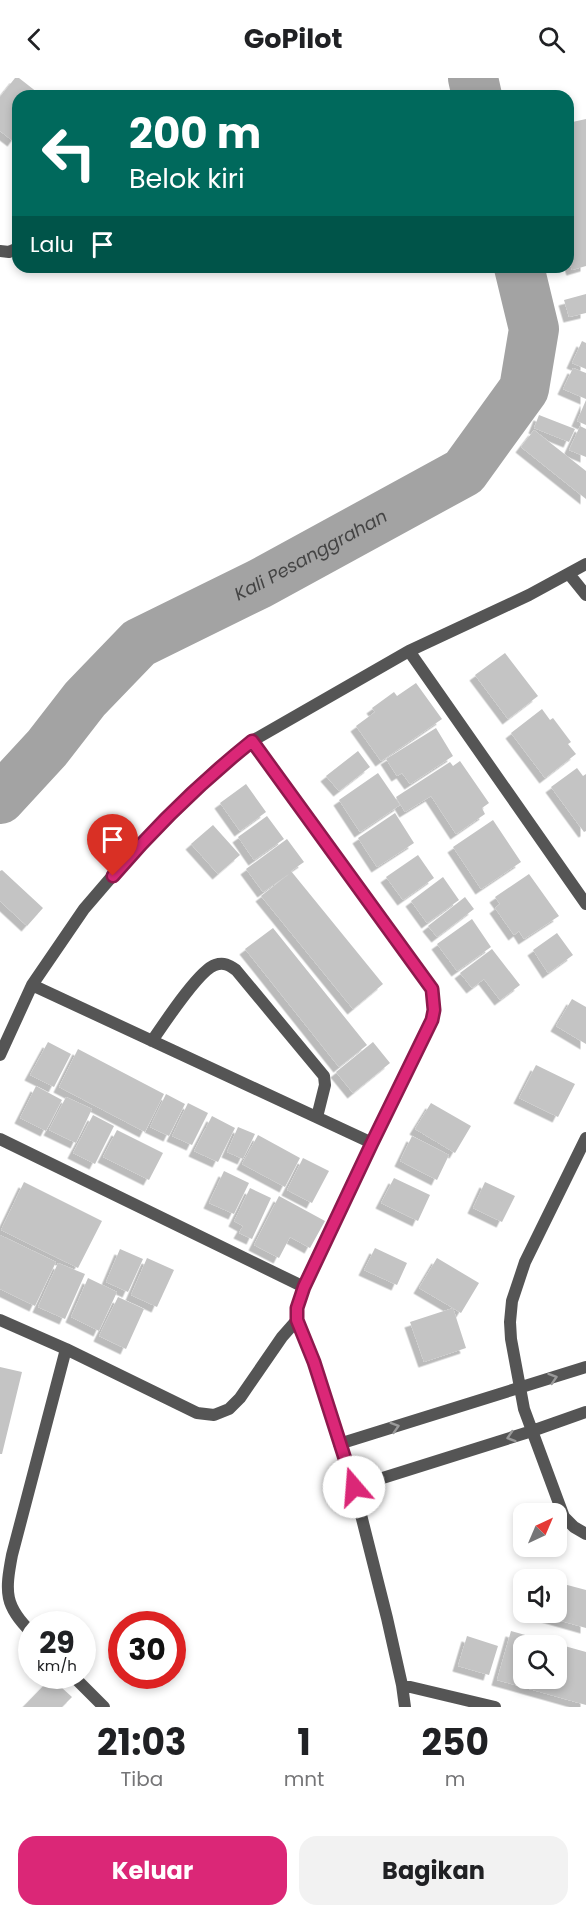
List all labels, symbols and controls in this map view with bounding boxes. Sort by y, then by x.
text: GoPilot [244,20,342,57]
icon: back [18,23,51,56]
icon: search [535,23,568,56]
text: 200 m [129,104,261,163]
icon: left [30,114,108,192]
text: Belok kiri [129,160,245,197]
icon: arrive [86,228,119,261]
text: Lalu [30,229,74,260]
water label: Kali Pesanggrahan [230,503,391,606]
pin [87,814,138,876]
icon: arrive [96,823,129,856]
one-way arrow [547,1373,558,1386]
one-way arrow [390,1422,400,1434]
one-way arrow [506,1430,517,1442]
position arrow [322,1455,386,1519]
north arrow [513,1503,567,1557]
map controls [513,1503,567,1689]
button: sound [513,1569,567,1623]
speed limit sign: 30 [108,1611,186,1689]
text: 29 [39,1621,75,1664]
button: search [513,1635,567,1689]
text: km/h [37,1655,77,1676]
text: 21:03 [97,1717,187,1768]
text: 1 [297,1717,311,1768]
text: 250 [421,1717,489,1768]
text: Tiba [120,1765,163,1793]
text: mnt [284,1765,324,1793]
text: m [445,1765,465,1793]
button: Keluar [18,1836,287,1905]
button: Bagikan [299,1836,568,1905]

